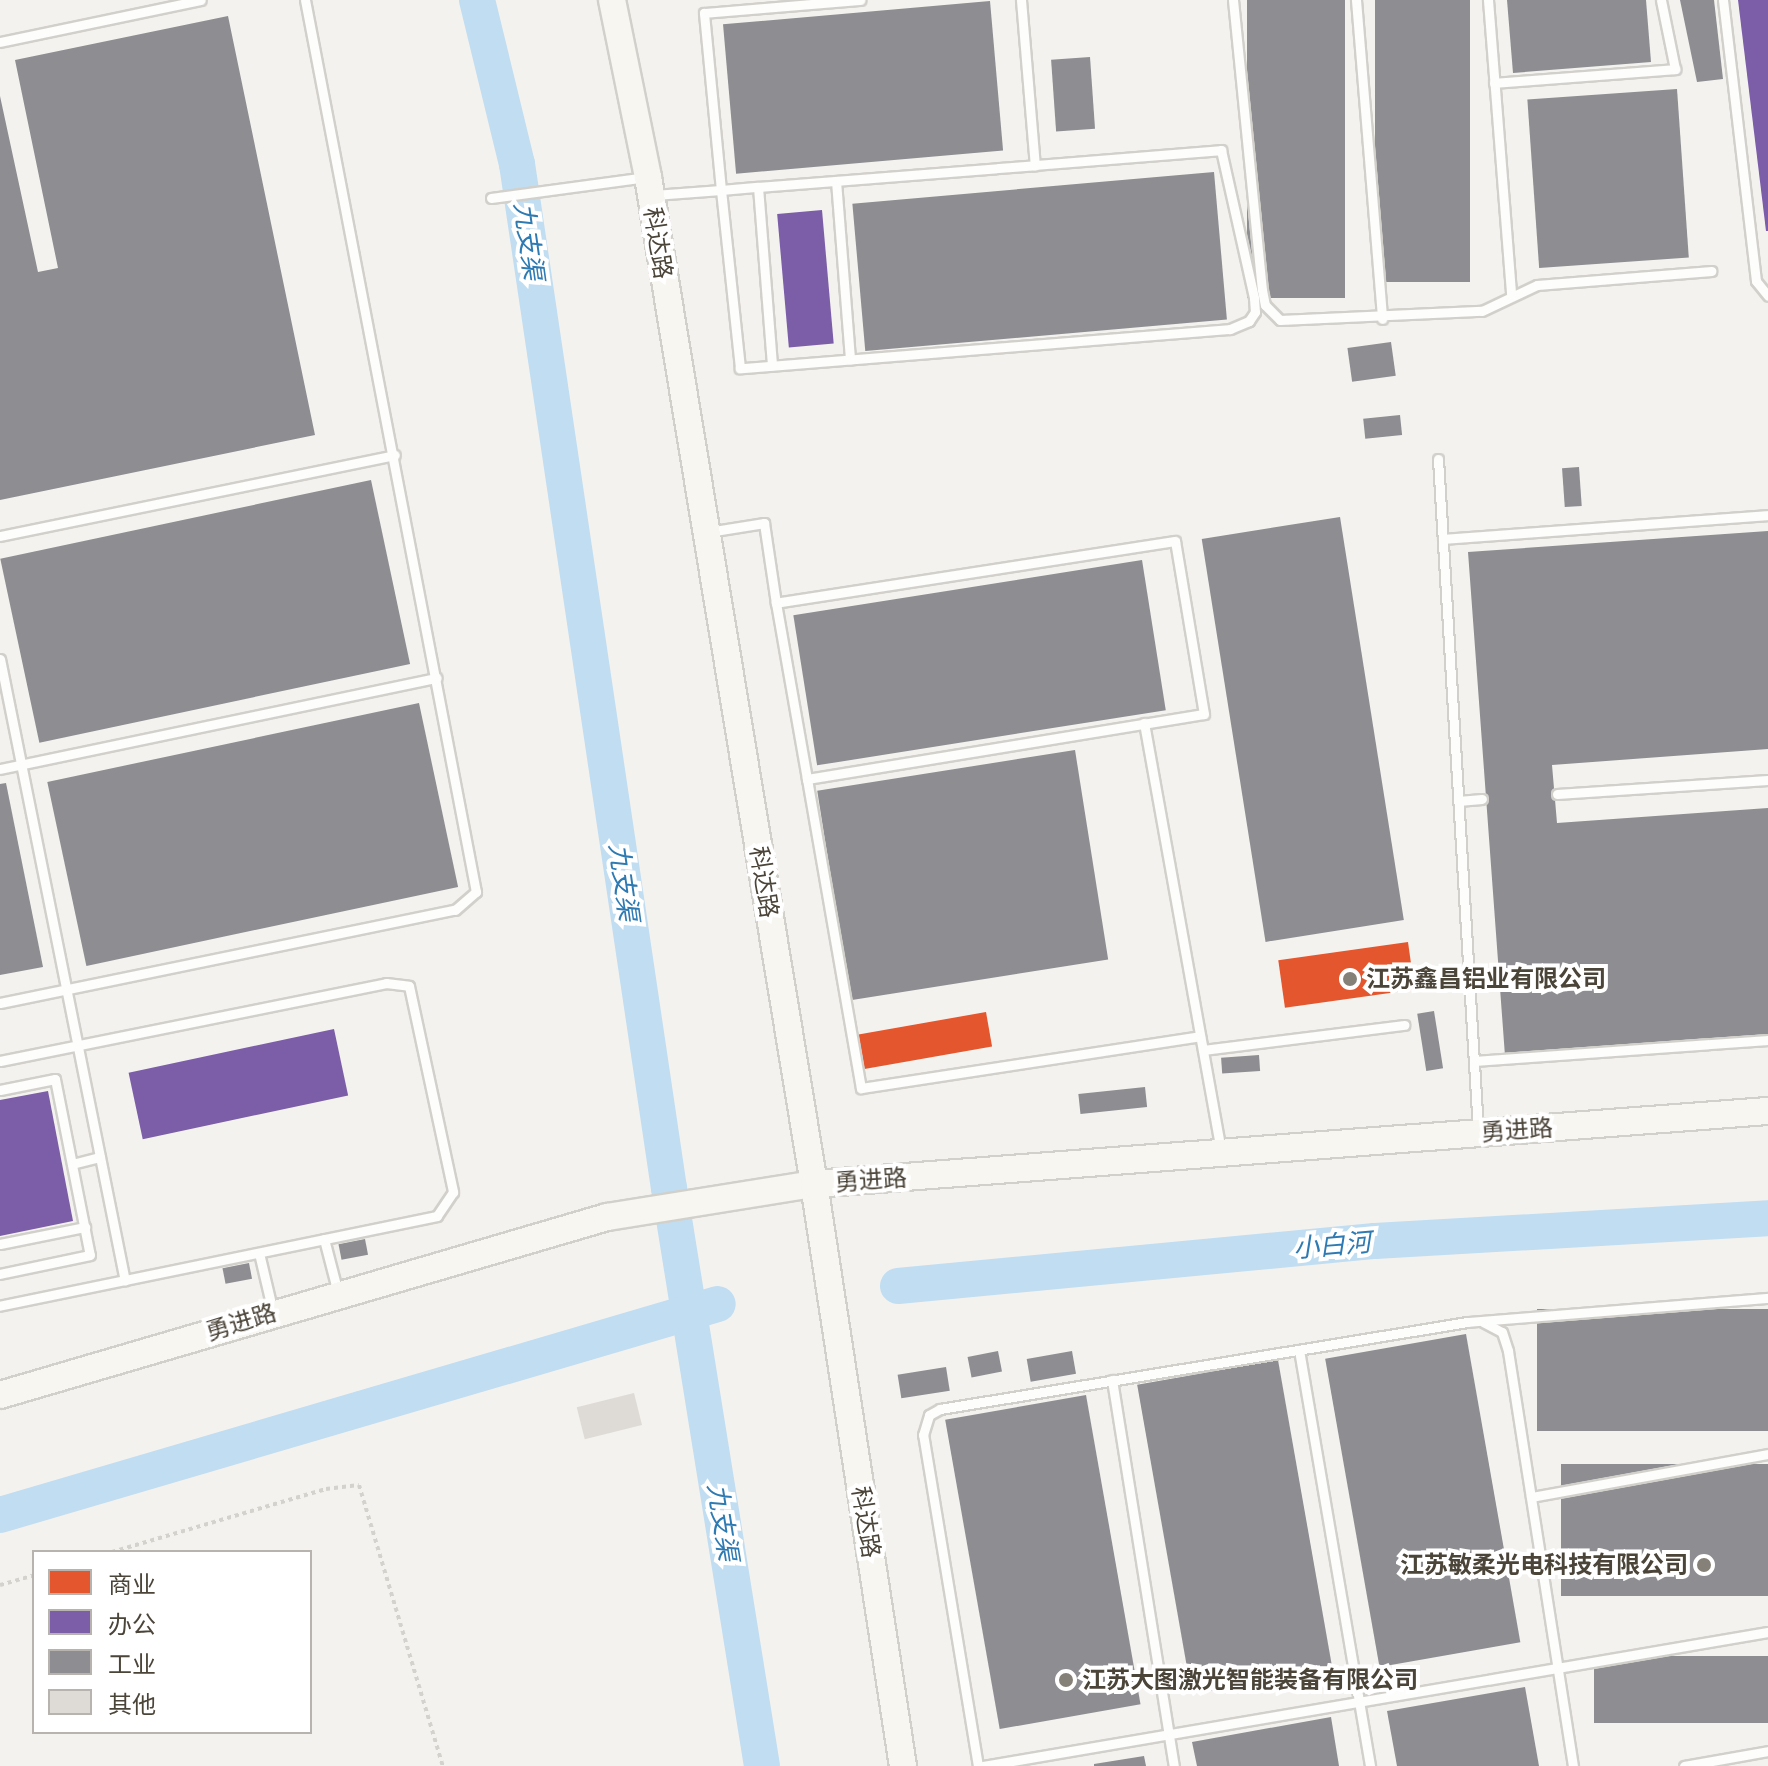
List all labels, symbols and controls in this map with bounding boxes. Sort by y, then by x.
water label: 九支渠 [508,200,550,282]
street label: 科达路 [638,205,678,281]
water label: 九支渠 [603,841,645,923]
street label: 科达路 [744,844,784,920]
place label: 江苏鑫昌铝业有限公司 [1366,965,1606,993]
marker: 江苏鑫昌铝业有限公司 [1341,970,1359,988]
street label: 勇进路 [1480,1113,1554,1147]
street label: 勇进路 [834,1163,908,1197]
water label: 小白河 [1292,1226,1372,1264]
street label: 勇进路 [202,1298,280,1346]
water label: 九支渠 [701,1481,745,1563]
street label: 科达路 [846,1484,886,1560]
legend [32,1550,312,1734]
place label: 江苏敏柔光电科技有限公司 [1400,1551,1688,1579]
marker: 江苏敏柔光电科技有限公司 [1695,1556,1713,1574]
text: 商业 [108,1570,156,1598]
text: 办公 [108,1610,156,1638]
text: 工业 [108,1650,156,1678]
place label: 江苏大图激光智能装备有限公司 [1082,1666,1418,1694]
marker: 江苏大图激光智能装备有限公司 [1057,1671,1075,1689]
text: 其他 [108,1690,156,1718]

